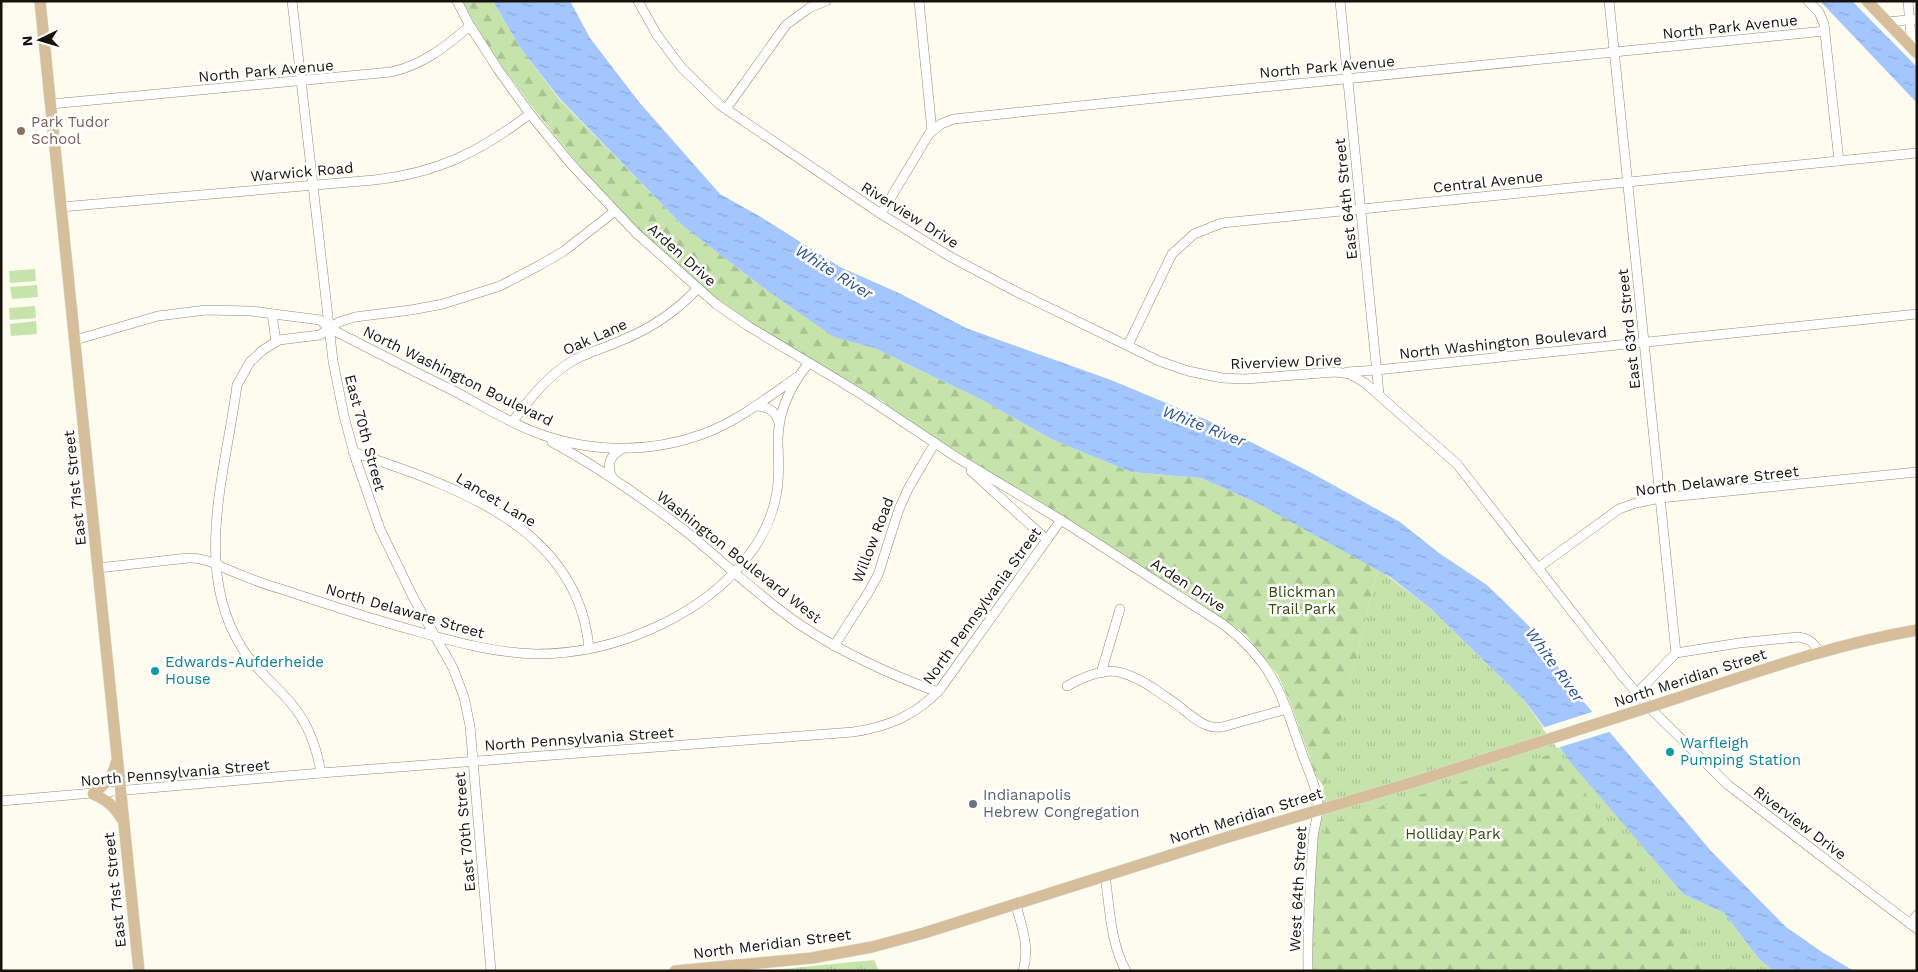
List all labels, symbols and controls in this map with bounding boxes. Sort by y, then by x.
street label: North Park Avenue [1662,11,1798,43]
north arrow [15,15,65,65]
text: N [19,35,35,47]
street label: North Park Avenue [1259,52,1395,82]
street label: North Park Avenue [198,56,334,86]
place label: Park Tudor School [31,113,110,148]
marker: Park Tudor School [15,125,27,137]
street label: East 64th Street [1331,137,1361,260]
street label: Warwick Road [250,159,354,185]
street label: Central Avenue [1432,167,1544,197]
street label: Riverview Drive [858,178,962,252]
street label: Arden Drive [644,220,720,290]
water label: White River [792,241,877,304]
street label: East 63rd Street [1614,267,1644,390]
street label: Oak Lane [560,315,630,359]
street label: North Washington Boulevard [360,322,556,430]
street label: North Washington Boulevard [1398,323,1608,363]
street label: Riverview Drive [1230,351,1342,373]
street label: East 70th Street [341,373,389,494]
water label: White River [1160,401,1249,451]
street label: East 71st Street [60,429,90,546]
street label: North Delaware Street [1634,462,1800,500]
street label: Lancet Lane [453,469,539,531]
street label: Washington Boulevard West [653,487,826,627]
street label: Willow Road [848,495,898,585]
street label: North Pennsylvania Street [919,523,1045,688]
street label: Arden Drive [1147,554,1229,616]
street label: North Delaware Street [324,580,487,642]
park label: Blickman Trail Park [1268,583,1336,618]
water label: White River [1522,624,1589,707]
street label: North Meridian Street [1612,645,1769,711]
place label: Edwards-Aufderheide House [165,653,324,688]
marker: Edwards-Aufderheide House [149,665,161,677]
street label: North Pennsylvania Street [484,723,675,755]
place label: Warfleigh Pumping Station [1680,734,1801,769]
marker: Warfleigh Pumping Station [1664,746,1676,758]
street label: North Pennsylvania Street [80,756,271,790]
street label: East 70th Street [451,771,479,893]
street label: Riverview Drive [1750,782,1850,864]
street label: North Meridian Street [1167,784,1325,848]
place label: Indianapolis Hebrew Congregation [983,786,1139,821]
marker: Indianapolis Hebrew Congregation [967,798,979,810]
street label: West 64th Street [1286,825,1310,952]
park label: Holliday Park [1405,825,1501,843]
street label: East 71st Street [100,831,130,948]
street label: North Meridian Street [692,925,853,963]

